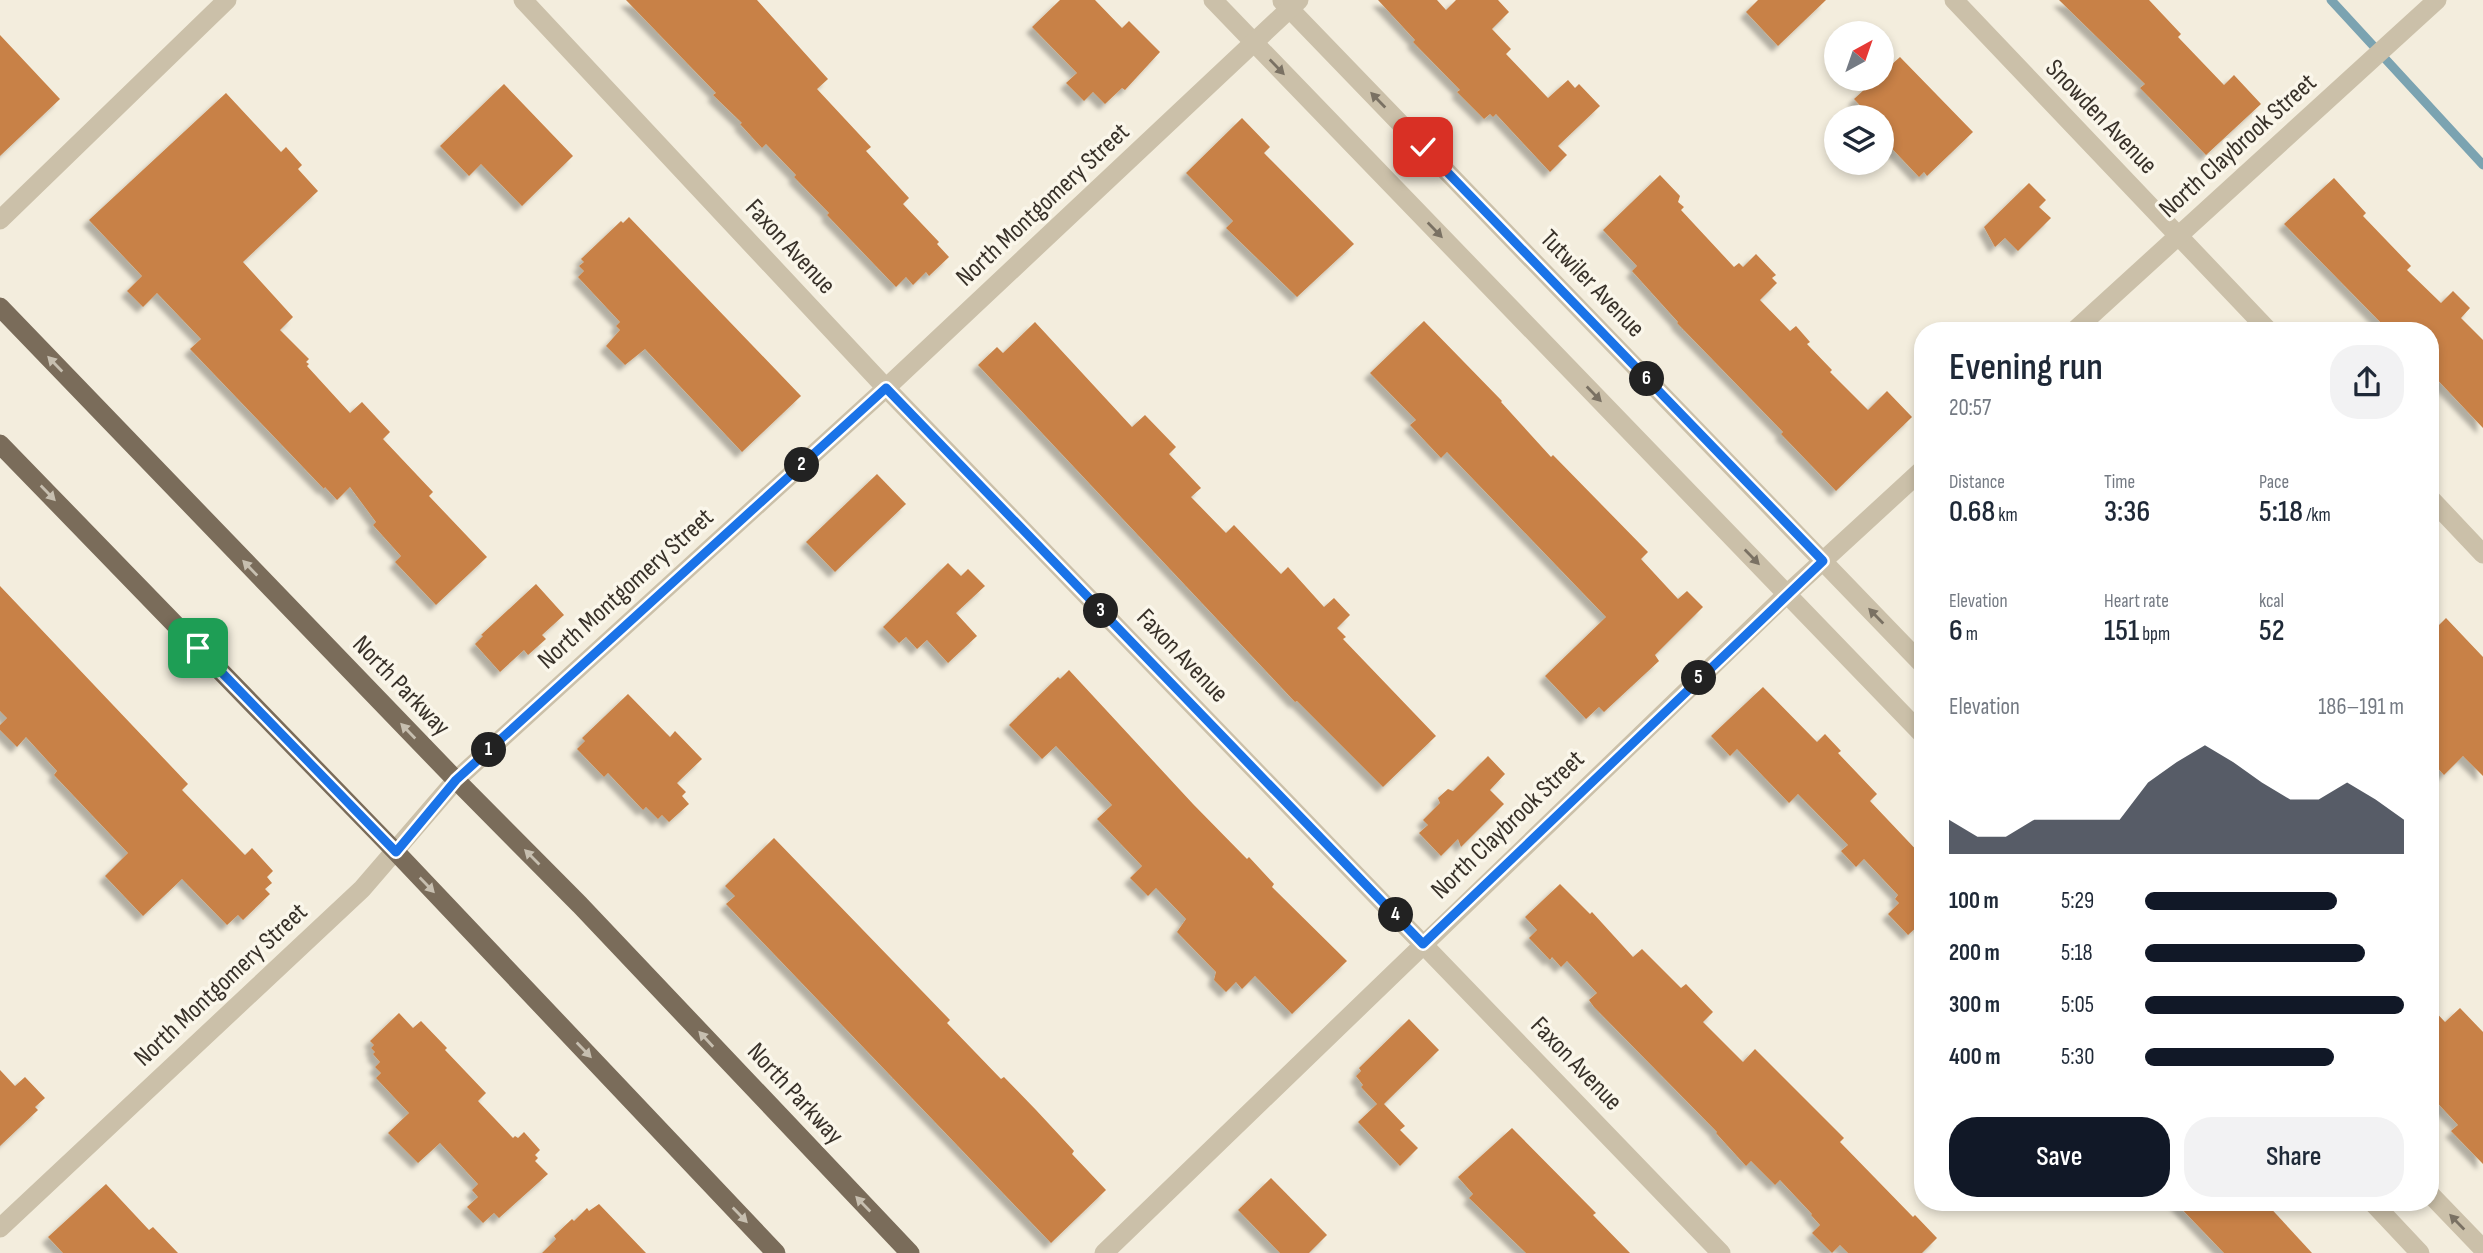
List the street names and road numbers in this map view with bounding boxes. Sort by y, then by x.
street label: Snowden Avenue [2039,53,2163,181]
street label: North Claybrook Street [2153,67,2323,225]
street label: North Montgomery Street [950,117,1136,293]
street label: Faxon Avenue [738,193,842,301]
street label: Tutwiler Avenue [1533,224,1651,344]
street label: North Montgomery Street [532,502,720,676]
street label: Faxon Avenue [1130,603,1234,709]
street label: North Parkway [346,629,456,743]
street label: North Claybrook Street [1425,744,1591,906]
street label: North Montgomery Street [128,897,314,1073]
street label: Faxon Avenue [1524,1011,1628,1117]
street label: North Parkway [740,1037,850,1151]

